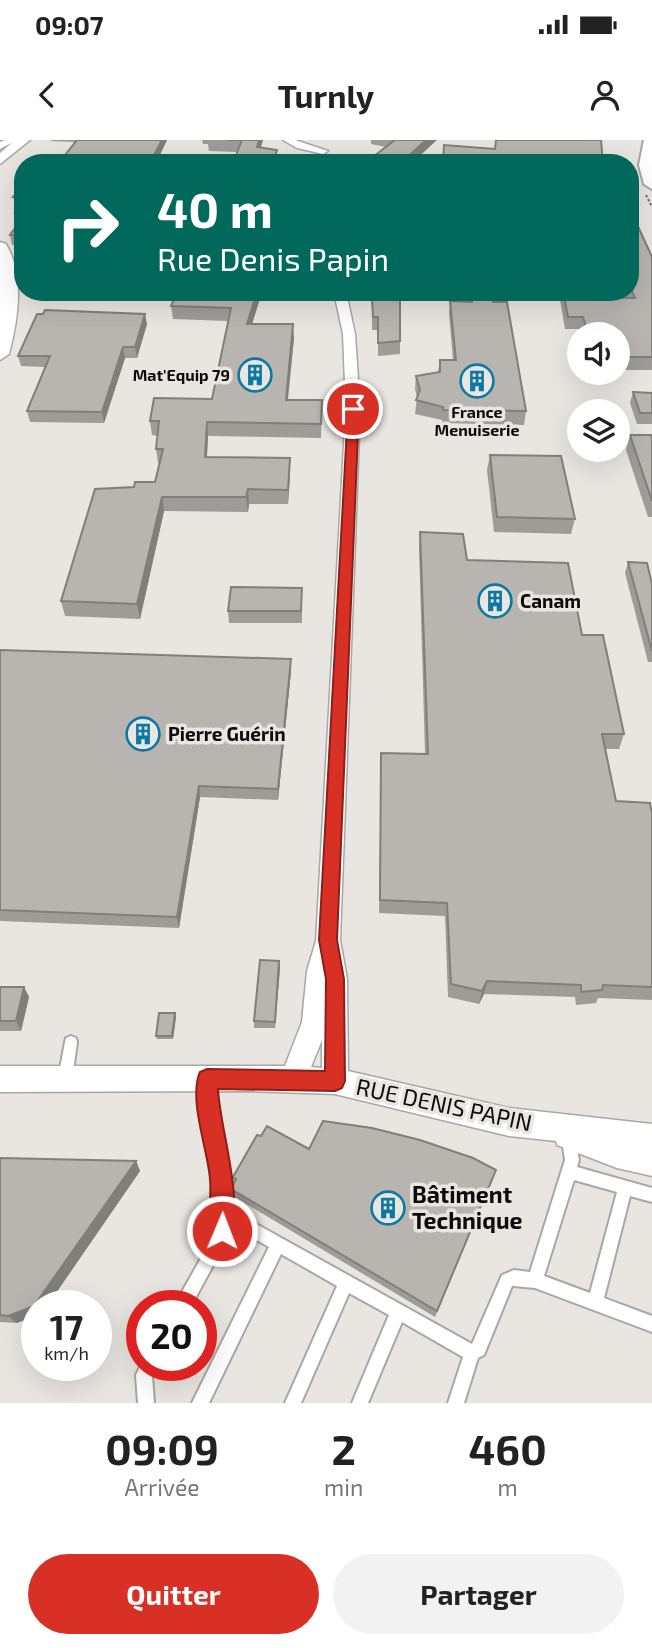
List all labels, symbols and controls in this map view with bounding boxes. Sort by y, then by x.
text: 09:07 [35,9,104,40]
icon: back [28,76,66,114]
text: Turnly [278,76,374,114]
icon: person [586,76,624,114]
text: 40 m [157,179,273,238]
icon: right [42,182,133,273]
text: Rue Denis Papin [157,239,389,277]
map controls [567,322,630,462]
button: sound [567,322,630,385]
building icon: Mat'Equip 79 [236,356,274,394]
building icon: France Menuiserie [458,362,496,400]
place label: Mat'Equip 79 [133,365,230,384]
pin [323,379,383,439]
icon: arrive [334,390,372,428]
button: layers [567,399,630,462]
place label: France Menuiserie [435,402,519,439]
building icon: Canam [476,582,514,620]
place label: Canam [520,589,581,612]
building icon: Pierre Guérin [124,715,162,753]
place label: Pierre Guérin [168,722,286,745]
street label: RUE DENIS PAPIN [354,1072,535,1136]
place label: Bâtiment Technique [412,1180,523,1234]
building icon: Bâtiment Technique [369,1189,407,1227]
position arrow [185,1194,259,1268]
speed limit sign: 20 [126,1290,217,1381]
text: 17 [50,1305,83,1347]
text: km/h [44,1342,89,1364]
text: 09:09 [105,1423,219,1473]
text: 2 [331,1423,356,1473]
text: 460 [469,1423,547,1473]
text: Arrivée [124,1473,200,1501]
text: min [324,1473,363,1501]
text: m [498,1473,518,1501]
button: Quitter [28,1554,319,1634]
button: Partager [333,1554,624,1634]

